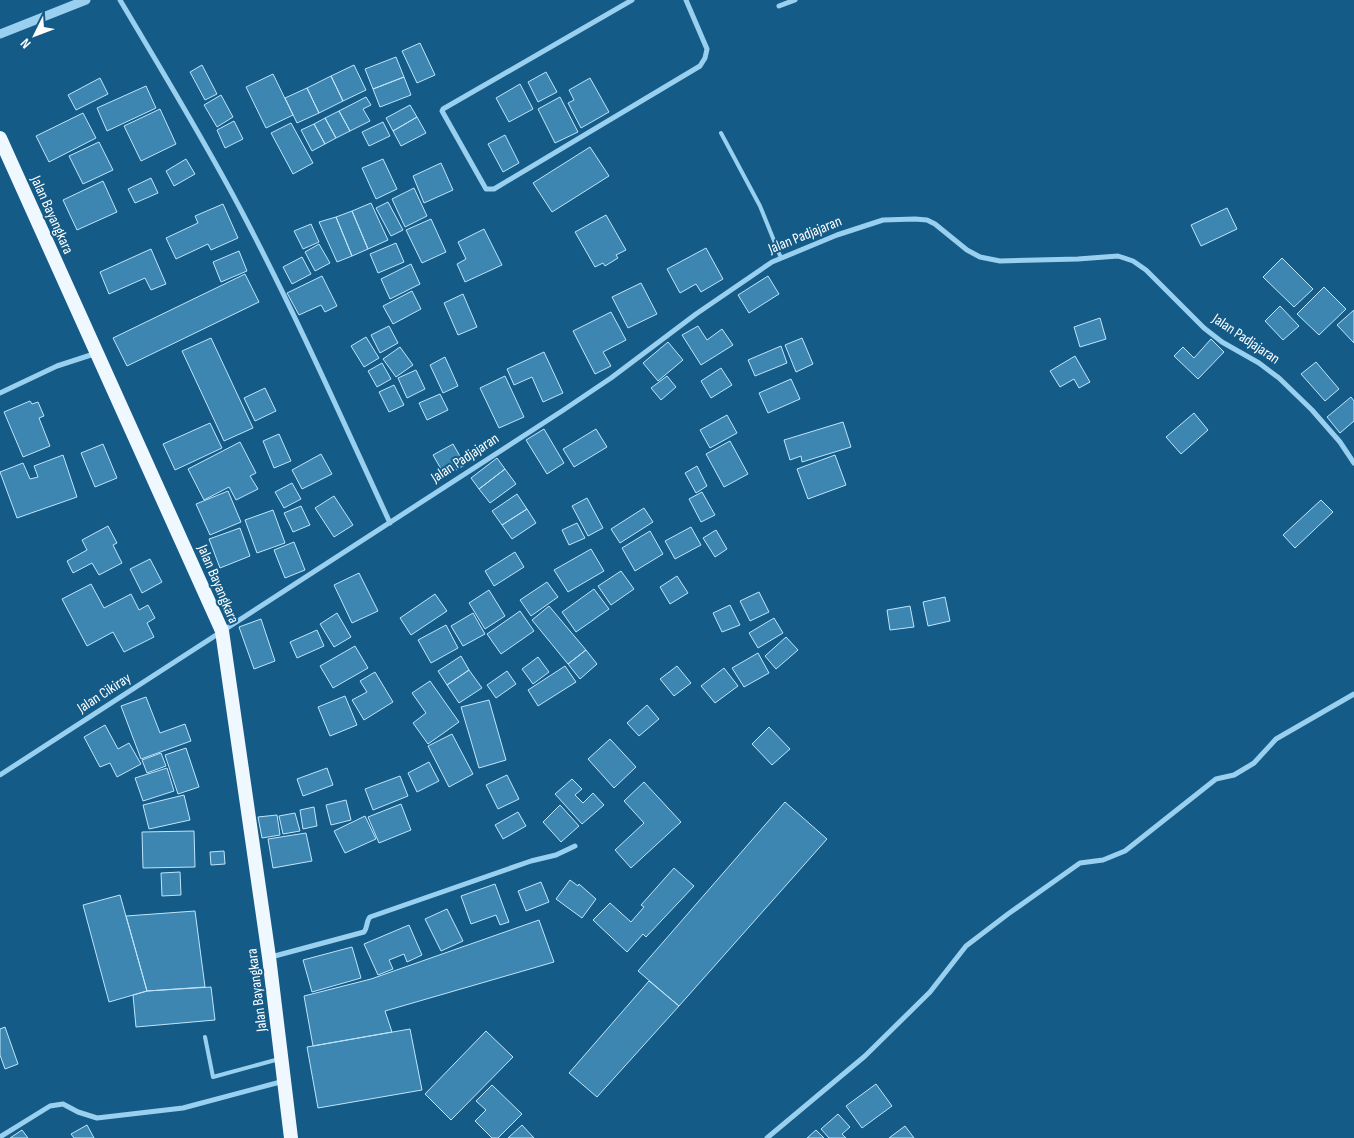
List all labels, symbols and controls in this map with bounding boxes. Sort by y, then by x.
north arrow [10,10,60,60]
text: N [17,35,35,52]
street label: Jalan Bayangkara [26,172,78,257]
street label: Jalan Padjajaran [765,212,845,259]
street label: Jalan Padjajaran [1208,309,1283,369]
street label: Jalan Padjajaran [426,429,503,488]
street label: Jalan Bayangkara [193,541,243,626]
street label: Jalan Cikiray [73,668,135,718]
street label: Jalan Bayangkara [242,947,272,1034]

